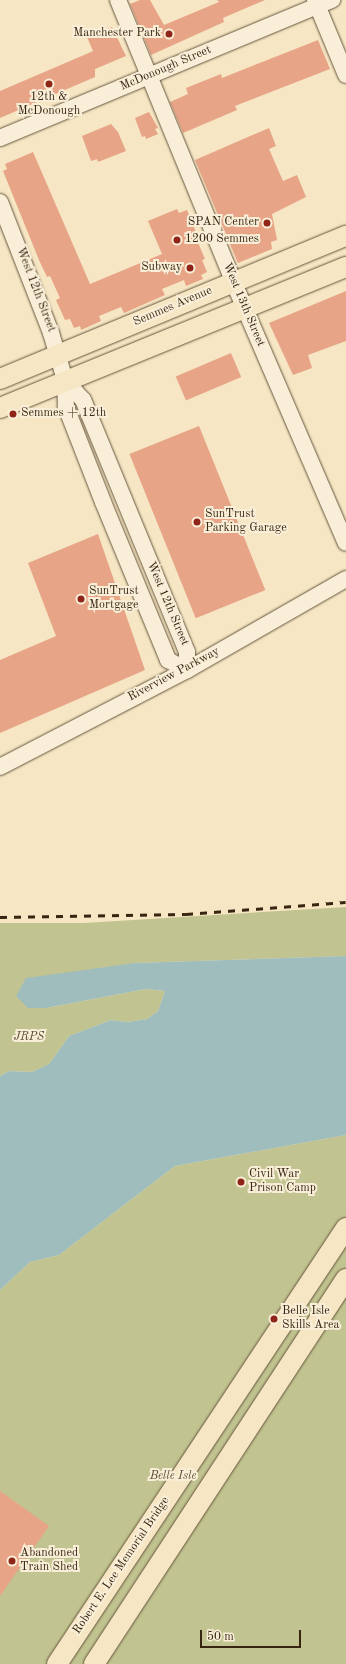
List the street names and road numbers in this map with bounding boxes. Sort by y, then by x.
street label: McDonough Street [118,43,214,95]
street label: West 12th Street [12,246,58,334]
street label: West 13th Street [219,261,267,349]
street label: Semmes Avenue [131,284,215,330]
street label: West 12th Street [143,560,191,648]
street label: Riverview Parkway [126,645,222,705]
street label: Robert E. Lee Memorial Bridge [71,1495,173,1637]

